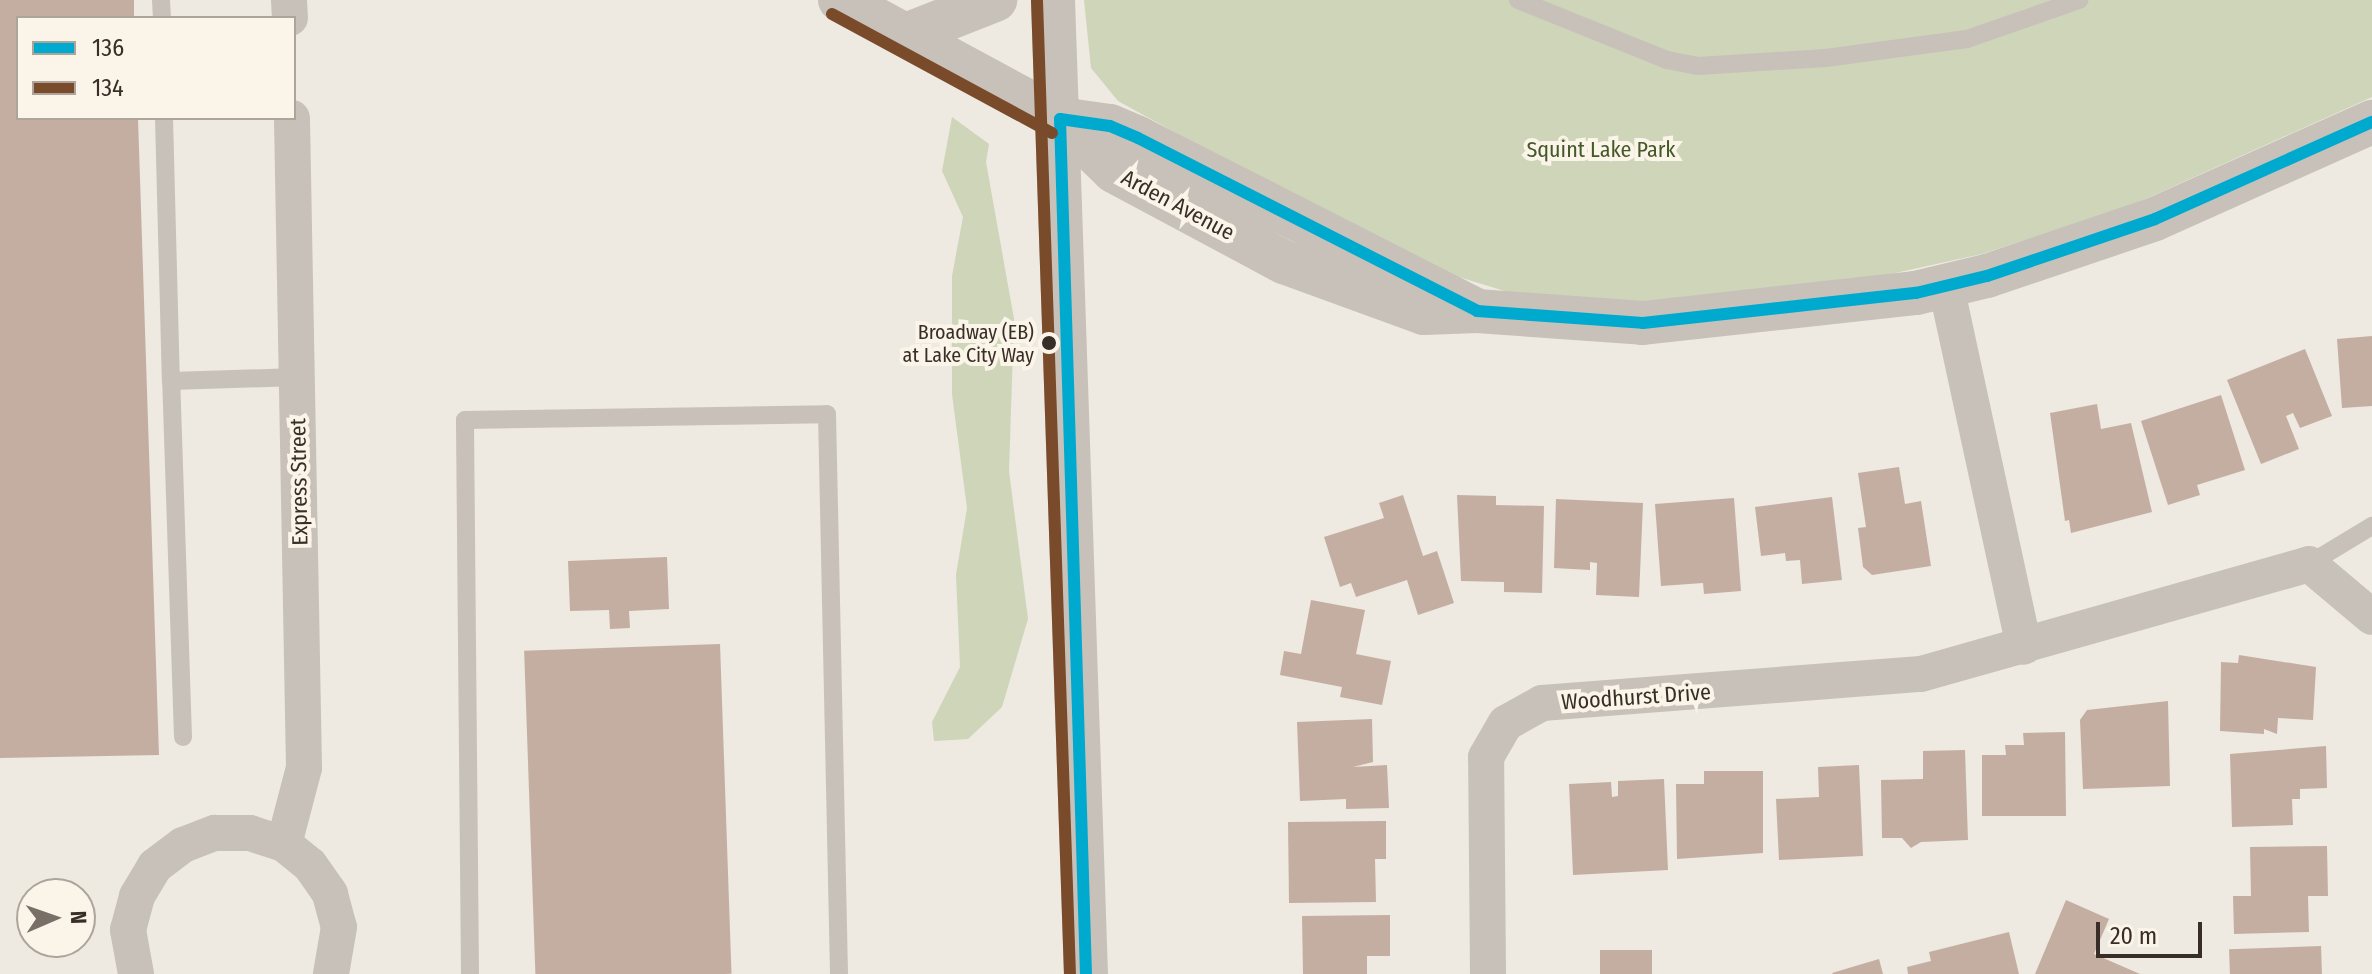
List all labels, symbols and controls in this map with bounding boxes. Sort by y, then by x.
legend [16,16,296,120]
text: 136 [92,34,124,62]
text: 134 [92,74,124,102]
park label: Squint Lake Park [1526,137,1676,163]
street label: Arden Avenue [1117,164,1239,246]
place label: Broadway (EB) at Lake City Way [903,320,1034,367]
marker: Broadway (EB) at Lake City Way [1041,335,1057,351]
street label: Express Street [285,418,313,546]
street label: Woodhurst Drive [1560,679,1712,715]
north arrow [16,878,96,958]
scale bar [2100,906,2206,956]
text: N [65,910,92,924]
text: 20 m [2110,922,2157,950]

